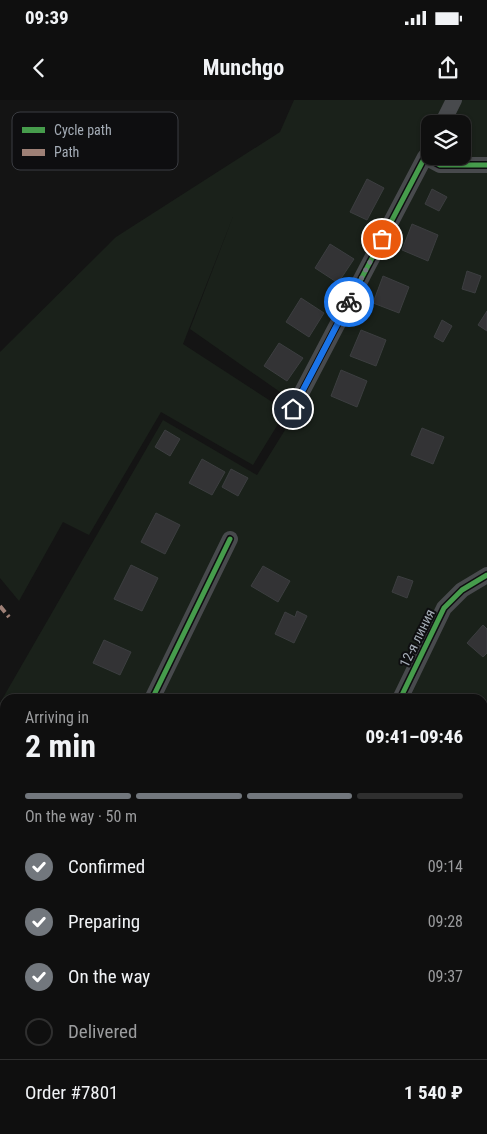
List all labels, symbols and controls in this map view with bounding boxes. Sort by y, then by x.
text: 09:39 [25,6,69,29]
icon: back [25,54,53,82]
icon: share [434,54,462,82]
text: Munchgo [203,55,284,80]
legend [12,112,178,170]
map controls [421,115,471,165]
button: layers [421,115,471,165]
text: Cycle path [54,122,112,138]
text: Path [54,144,79,160]
pin [361,218,403,260]
icon: bag [368,225,396,253]
courier [324,277,374,327]
icon: bike [335,288,363,316]
pin [272,388,314,430]
icon: home [279,395,307,423]
street label: 12-я линия [396,606,438,670]
text: Arriving in [25,708,89,727]
text: 09:41–09:46 [365,725,463,748]
text: 2 min [25,727,96,765]
text: On the way · 50 m [25,807,137,826]
icon: check [25,853,53,881]
text: Confirmed [68,855,145,878]
text: 09:14 [428,857,463,876]
icon: check [25,908,53,936]
text: Preparing [68,910,140,933]
text: 09:28 [428,912,463,931]
icon: check [25,963,53,991]
text: On the way [68,965,150,988]
text: 09:37 [428,967,463,986]
text: Delivered [68,1020,137,1043]
text: Order #7801 [25,1081,118,1104]
text: 1 540 ₽ [404,1081,463,1104]

